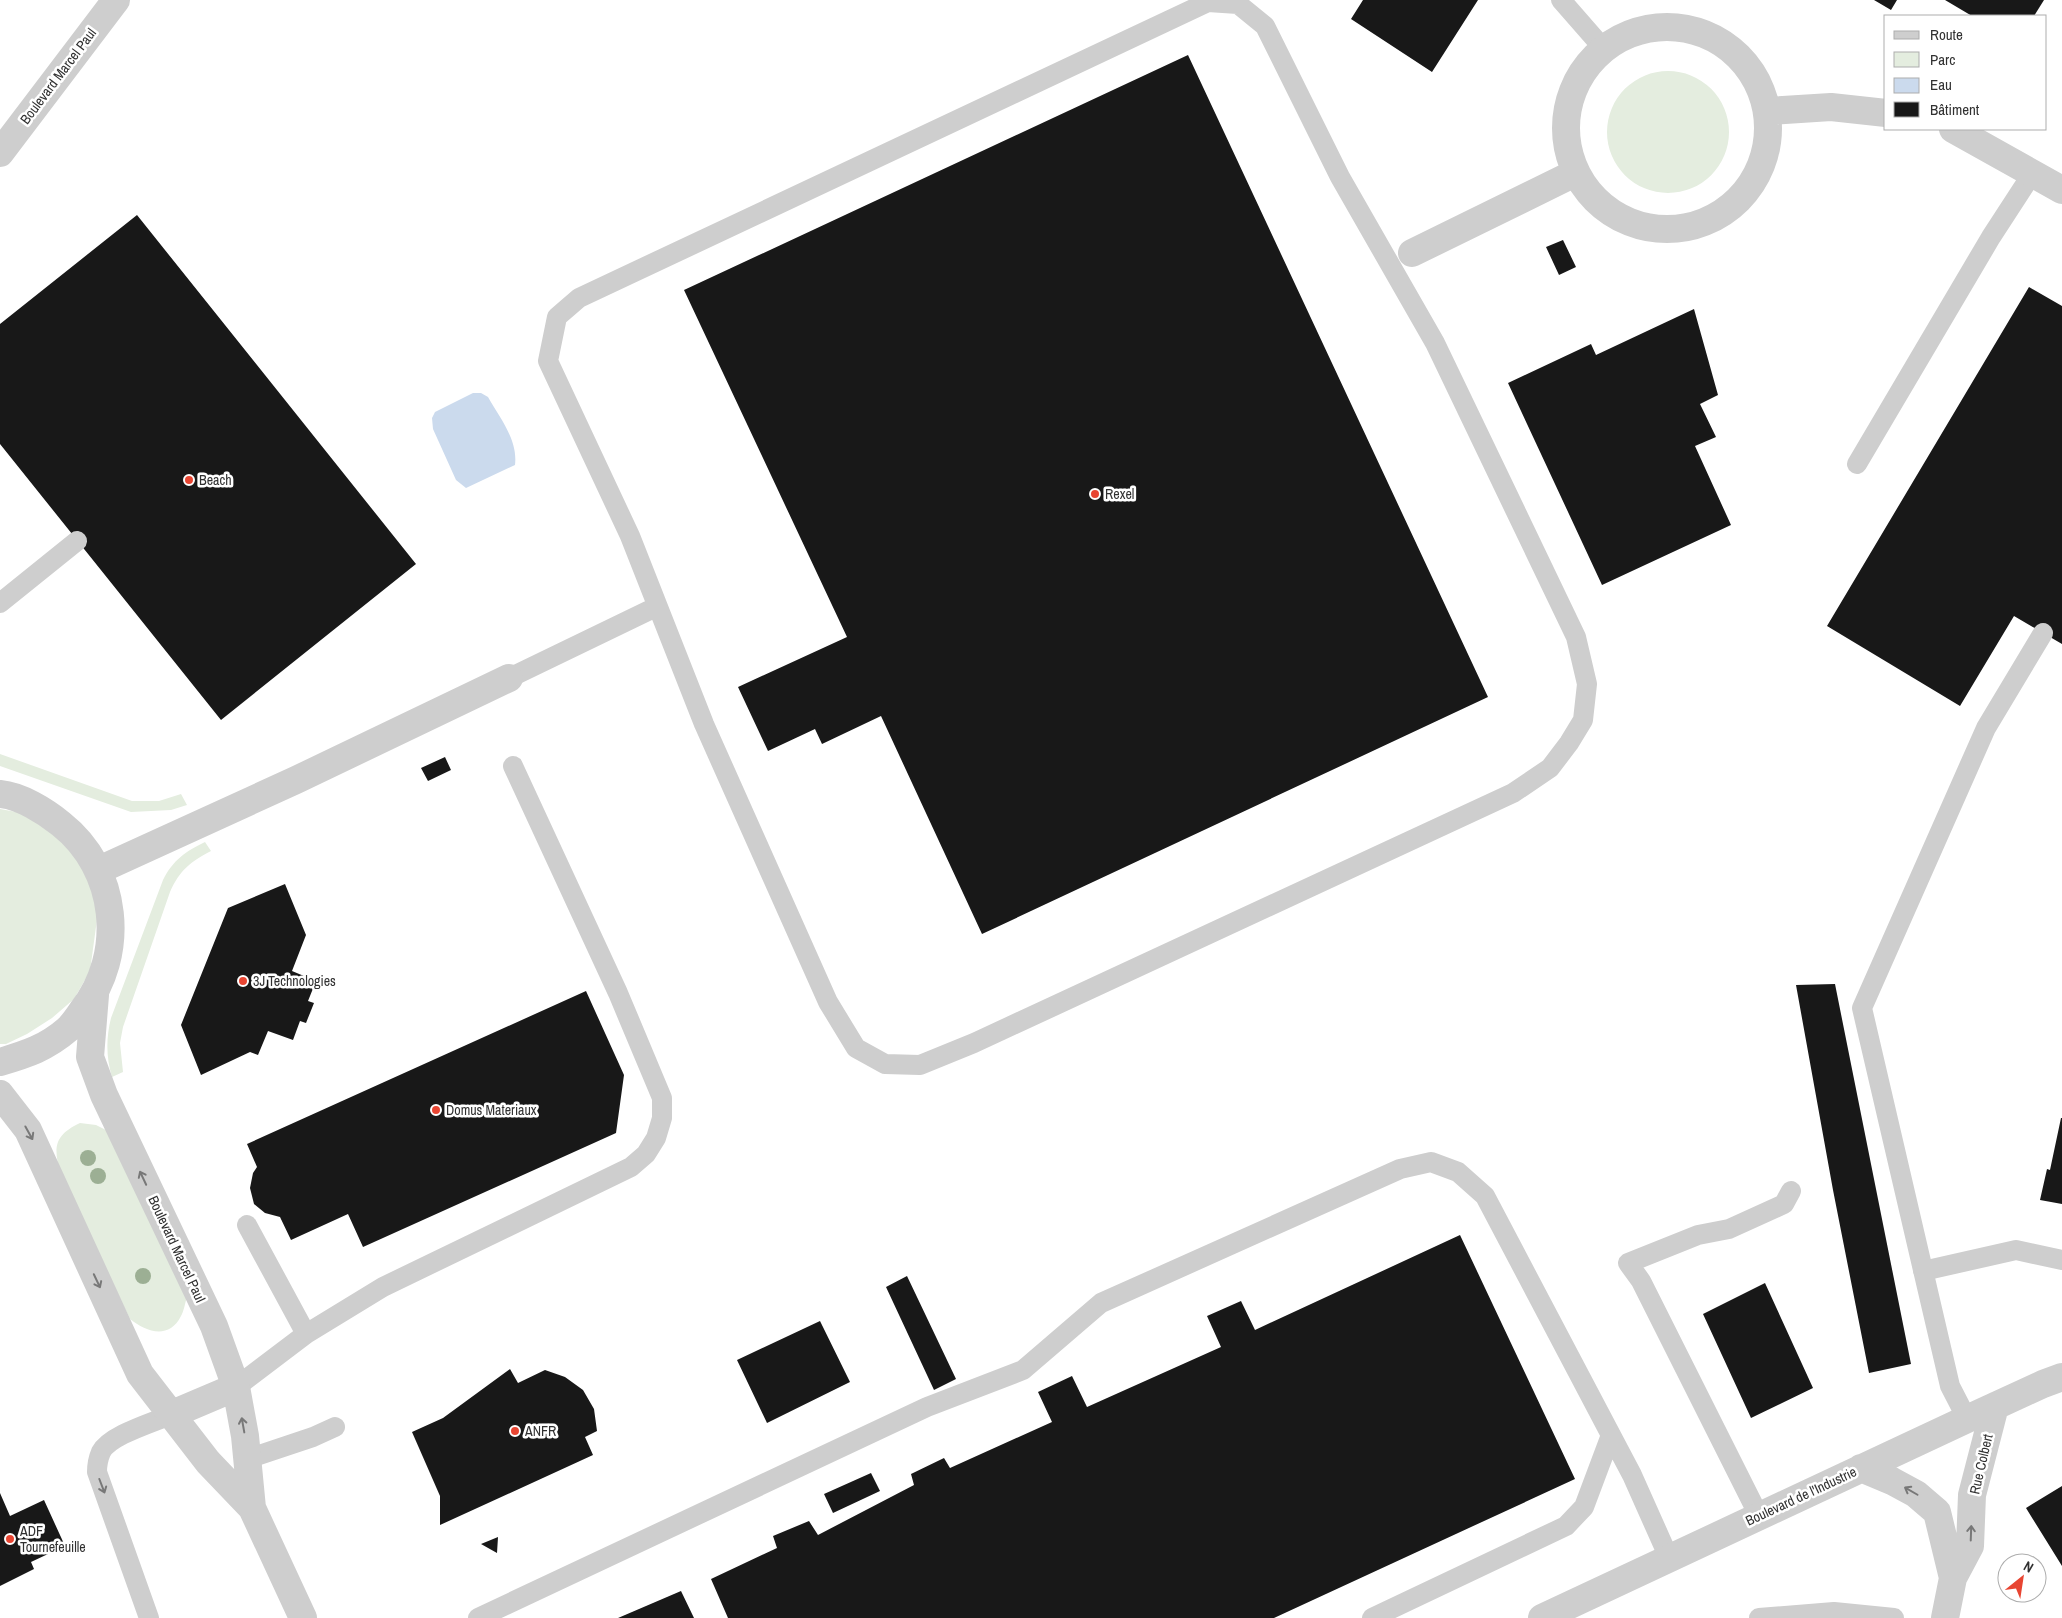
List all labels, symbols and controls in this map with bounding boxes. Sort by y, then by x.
legend [1884,15,2047,130]
street label: Boulevard Marcel Paul [16,24,100,128]
text: Route [1930,24,1963,45]
text: Parc [1930,49,1955,70]
text: Eau [1930,74,1952,95]
text: Bâtiment [1930,99,1980,120]
place label: Beach [199,471,232,489]
marker: Beach [183,474,195,486]
place label: Rexel [1105,485,1134,503]
marker: Rexel [1089,488,1101,500]
place label: 3J Technologies [253,972,336,990]
marker: 3J Technologies [237,975,249,987]
place label: Domus Materiaux [446,1101,537,1119]
marker: Domus Materiaux [430,1104,442,1116]
one-way arrow [24,1126,34,1141]
one-way arrow [138,1171,148,1186]
street label: Boulevard Marcel Paul [144,1193,210,1305]
one-way arrow [93,1273,103,1288]
one-way arrow [237,1417,247,1433]
place label: ANFR [524,1422,556,1440]
marker: ANFR [509,1425,521,1437]
street label: Rue Colbert [1965,1432,1997,1496]
street label: Boulevard de l'Industrie [1743,1462,1859,1530]
one-way arrow [98,1478,107,1493]
one-way arrow [1904,1486,1918,1496]
place label: ADF Tournefeuille [19,1522,86,1556]
one-way arrow [1966,1526,1976,1542]
marker: ADF Tournefeuille [4,1533,16,1545]
north arrow [1997,1553,2047,1603]
text: N [2020,1557,2037,1577]

